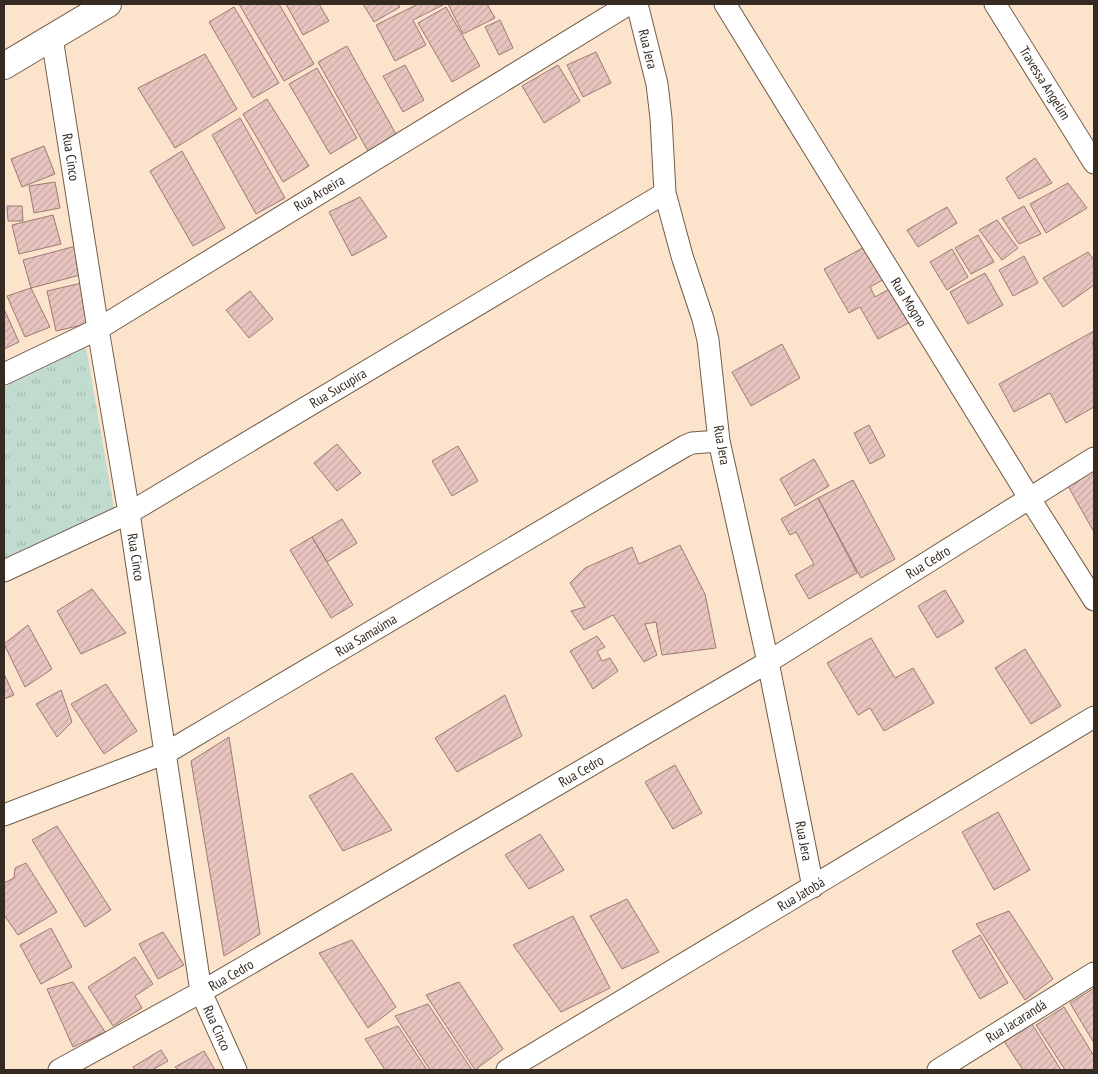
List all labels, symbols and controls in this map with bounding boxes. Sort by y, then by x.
street label: Rua Jera [634,27,662,71]
street label: Travessa Angelim [1015,43,1075,123]
street label: Rua Cinco [58,132,84,182]
street label: Rua Aroeira [290,171,348,215]
street label: Rua Mogno [887,274,931,330]
street label: Rua Sucupira [306,364,370,412]
street label: Rua Jera [710,424,734,466]
street label: Rua Cinco [123,532,149,582]
street label: Rua Cedro [902,541,954,583]
street label: Rua Samaúma [332,610,400,660]
street label: Rua Cedro [555,751,607,791]
street label: Rua Jera [791,820,817,862]
street label: Rua Jatobá [774,873,828,915]
street label: Rua Cedro [205,955,257,995]
street label: Rua Jacarandá [982,995,1050,1047]
street label: Rua Cinco [199,1003,235,1053]

